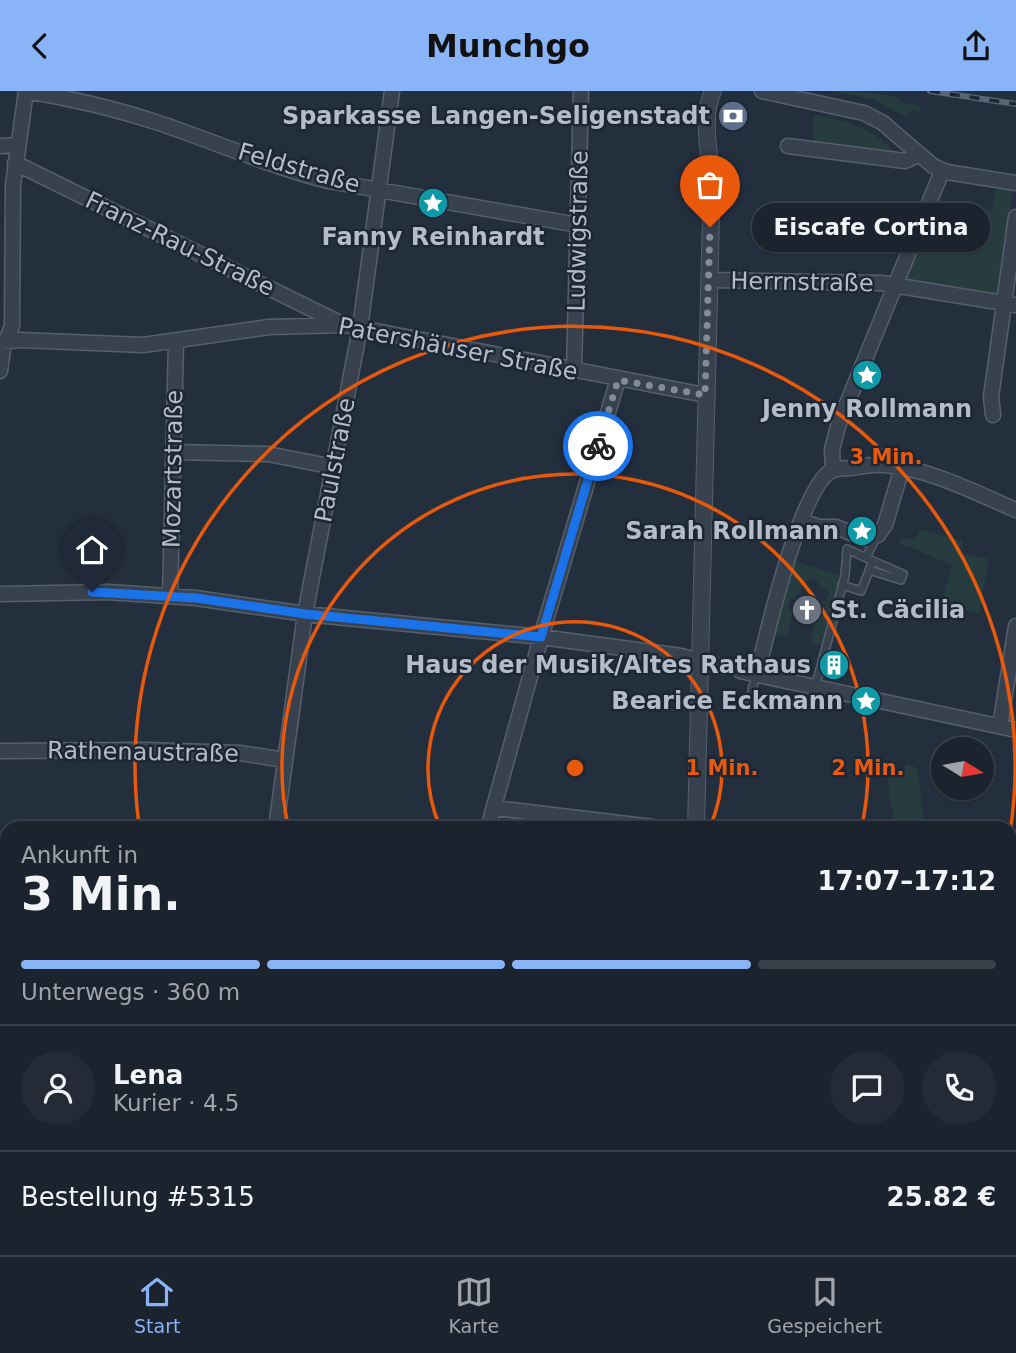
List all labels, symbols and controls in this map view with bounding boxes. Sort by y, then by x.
icon: back [21,27,59,65]
text: Munchgo [426,27,590,65]
icon: share [957,27,995,65]
bank icon: Sparkasse Langen-Seligenstadt [716,99,750,133]
place label: Sparkasse Langen-Seligenstadt [282,102,710,130]
street label: Feldstraße [235,137,363,199]
street label: Ludwigstraße [563,150,593,312]
pin [680,155,740,227]
icon: bag [691,166,729,204]
street label: Franz-Rau-Straße [81,186,279,302]
place icon: Fanny Reinhardt [416,186,450,220]
callout: Eiscafe Cortina [752,202,990,251]
text: Eiscafe Cortina [774,214,968,240]
place label: Fanny Reinhardt [321,223,545,251]
street label: Herrnstraße [730,267,874,297]
street label: Patershäuser Straße [336,312,580,386]
place icon: Jenny Rollmann [850,358,884,392]
street label: Mozartstraße [158,390,188,548]
street label: Paulstraße [309,395,361,525]
place label: Jenny Rollmann [760,395,972,423]
courier [563,411,633,481]
icon: bike [579,427,617,465]
text: 3 Min. [850,445,922,469]
place icon: Sarah Rollmann [845,514,879,548]
place label: Sarah Rollmann [625,517,839,545]
pin [62,520,122,592]
icon: home [73,531,111,569]
church icon: St. Cäcilia [790,593,824,627]
place label: St. Cäcilia [830,596,965,624]
building icon: Haus der Musik/Altes Rathaus [817,648,851,682]
place label: Haus der Musik/Altes Rathaus [405,651,811,679]
place icon: Bearice Eckmann [849,684,883,718]
place label: Bearice Eckmann [611,687,843,715]
street label: Rathenaustraße [47,736,239,768]
north arrow [931,737,994,800]
map controls [931,737,994,800]
centre of rings [563,756,587,780]
text: 1 Min. [686,756,758,780]
text: 2 Min. [832,756,904,780]
text: Ankunft in [21,842,138,868]
text: 17:07–17:12 [817,866,996,896]
text: 3 Min. [21,867,181,921]
text: Unterwegs · 360 m [21,979,240,1005]
button: person [21,1051,95,1125]
button: chat [830,1051,904,1125]
button: phone [922,1051,996,1125]
text: Lena [113,1060,183,1090]
text: Kurier · 4.5 [113,1090,239,1116]
text: Bestellung #5315 [21,1182,255,1212]
text: 25.82 € [887,1182,996,1212]
tab: Start [134,1273,180,1337]
tab: Karte [448,1273,499,1337]
tab: Gespeichert [767,1273,882,1337]

